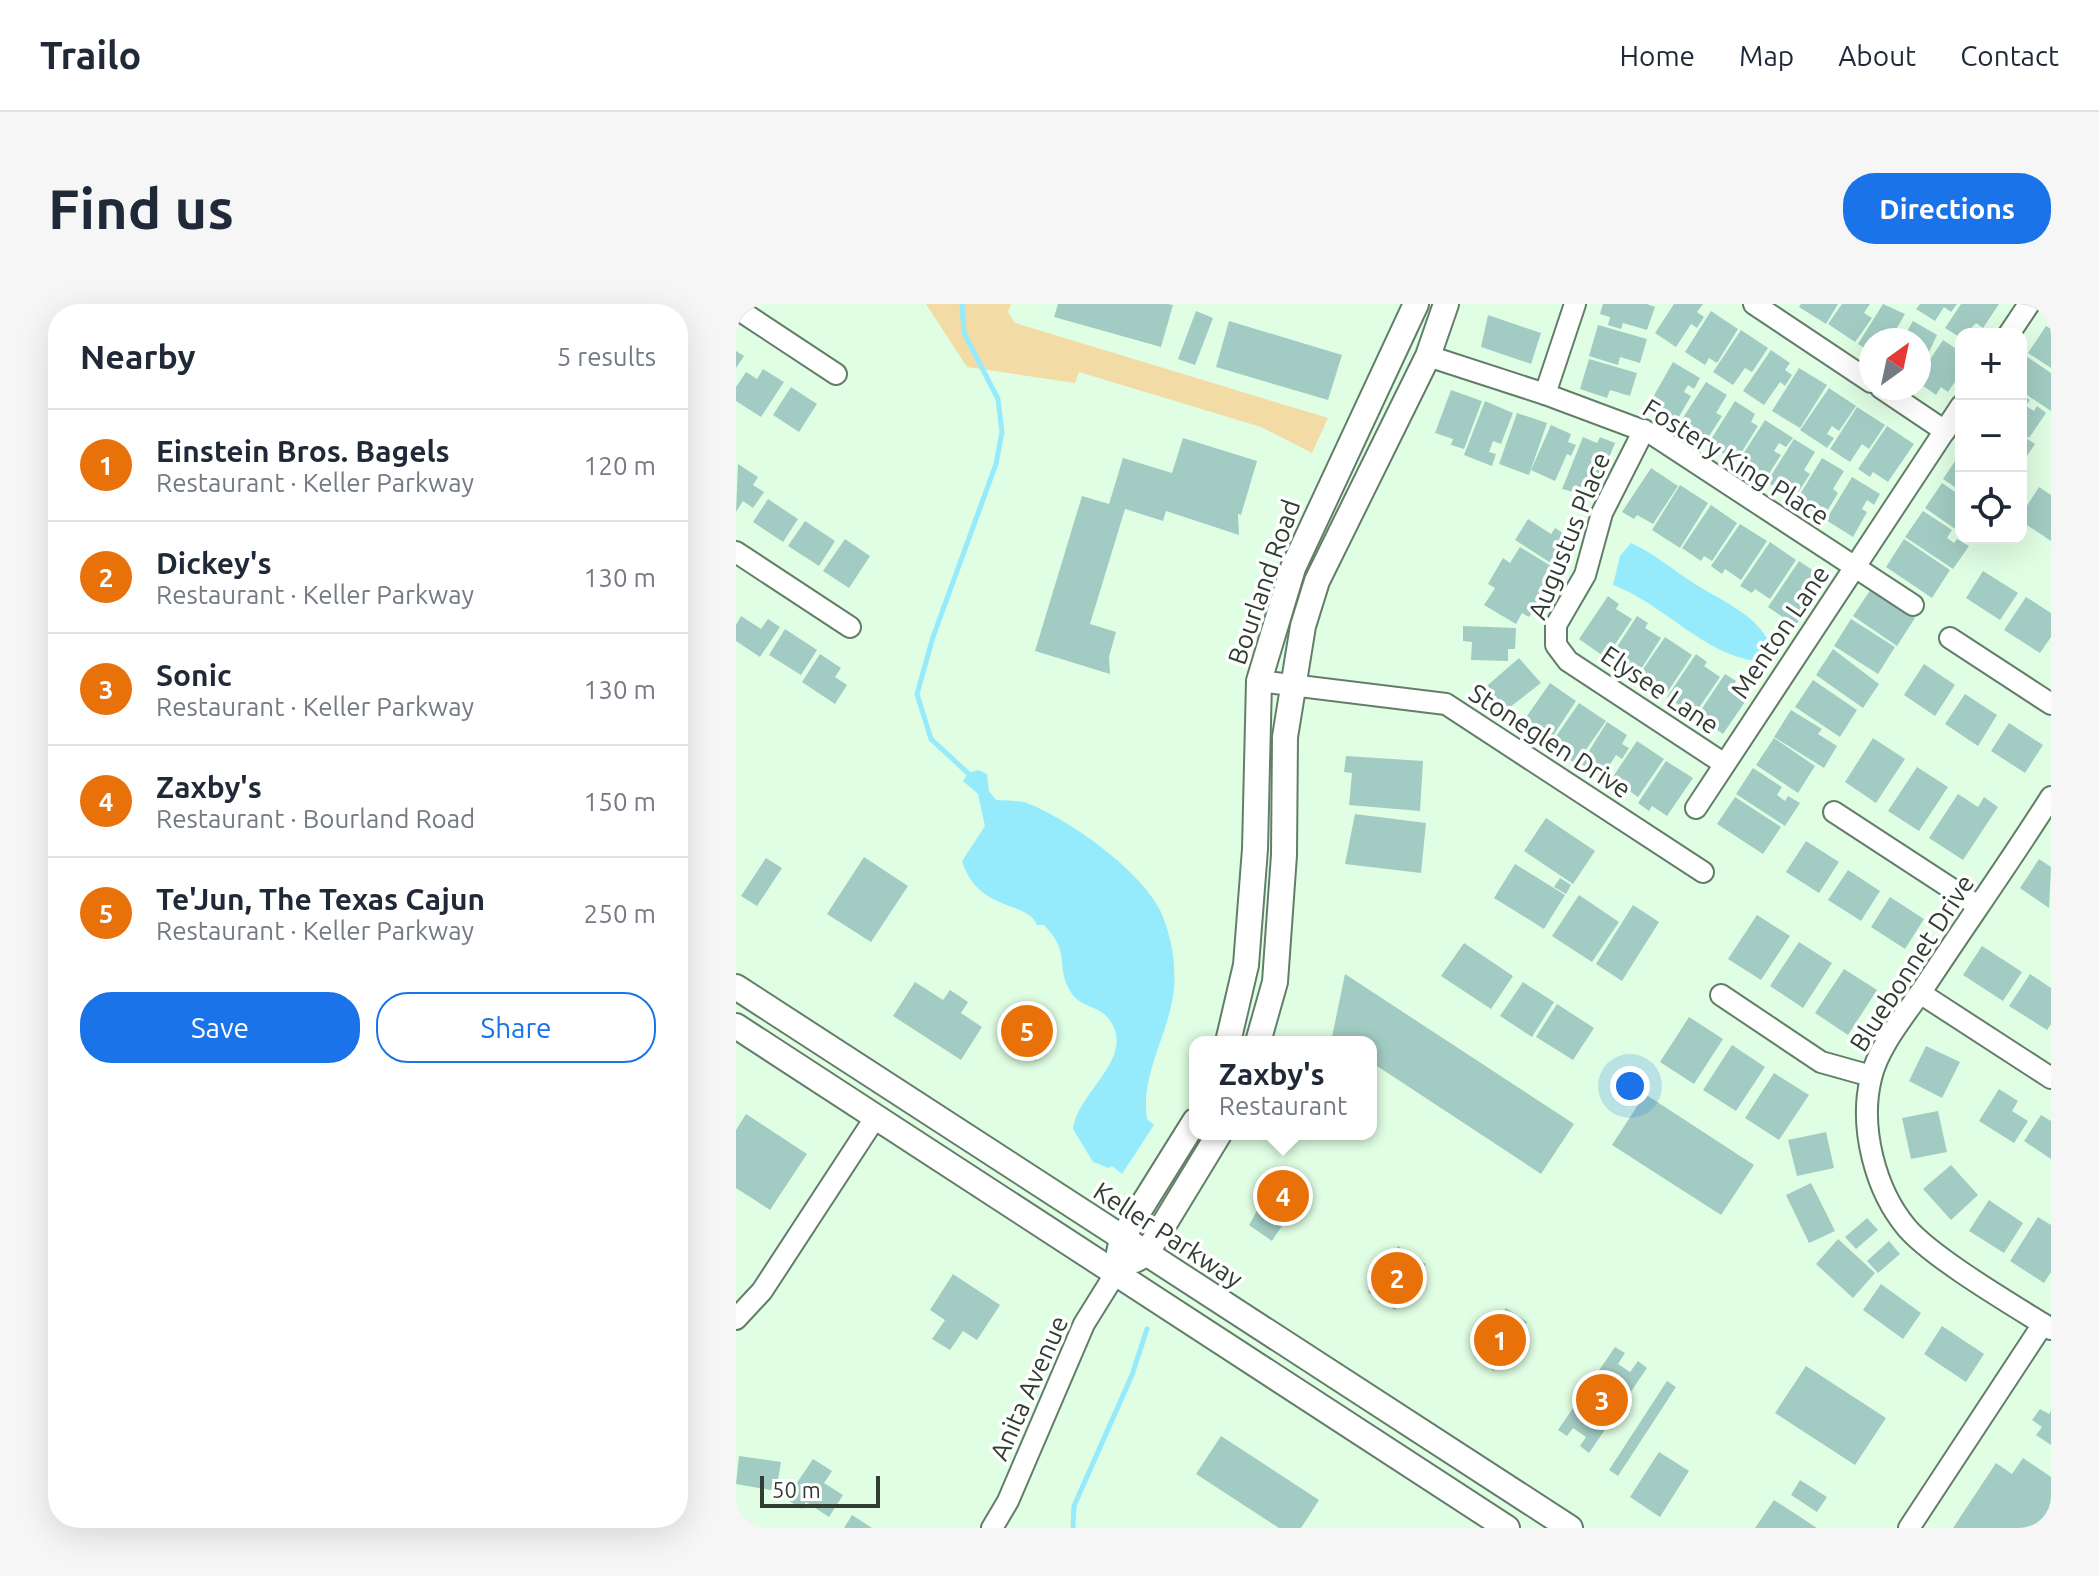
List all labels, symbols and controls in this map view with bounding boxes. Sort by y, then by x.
text: Trailo [40,34,141,76]
text: Home [1620,40,1695,71]
text: Map [1739,40,1794,71]
text: About [1838,40,1916,71]
text: Contact [1960,40,2059,71]
button: Directions [1843,173,2051,244]
text: Find us [48,177,234,240]
north arrow [1859,328,1931,400]
map controls [1955,328,2027,544]
button: + [1955,328,2027,400]
text: Nearby [80,337,195,375]
text: 5 results [557,342,656,371]
street label: Fostery King Place [1638,393,1835,531]
button: − [1955,400,2027,472]
text: Einstein Bros. Bagels [156,434,450,468]
street label: Augustus Place [1522,448,1615,623]
text: 1 [99,451,113,480]
text: 120 m [584,451,656,480]
text: Restaurant · Keller Parkway [156,468,474,497]
button: locate [1955,472,2027,544]
street label: Bourland Road [1222,496,1305,668]
text: Dickey's [156,546,272,580]
street label: Menton Lane [1725,560,1835,704]
text: 2 [99,563,113,592]
text: 130 m [584,563,656,592]
text: Restaurant · Keller Parkway [156,580,474,609]
street label: Elysee Lane [1596,640,1725,740]
text: Sonic [156,658,232,692]
text: 3 [99,675,113,704]
text: 130 m [584,675,656,704]
street label: Stoneglen Drive [1464,678,1636,804]
text: Restaurant · Keller Parkway [156,692,474,721]
text: Zaxby's [156,770,262,804]
text: 4 [99,787,113,816]
text: 150 m [584,787,656,816]
text: Restaurant · Bourland Road [156,804,475,833]
street label: Bluebonnet Drive [1844,869,1979,1056]
text: Te'Jun, The Texas Cajun [156,882,485,916]
text: 5 [99,899,113,928]
text: 250 m [584,899,656,928]
text: Restaurant · Keller Parkway [156,916,474,945]
button: Save [80,992,360,1063]
button: Share [376,992,656,1063]
pin: 5 [1001,1001,1053,1061]
popup [1189,1036,1377,1140]
text: Zaxby's [1219,1057,1325,1091]
your location [1610,1066,1650,1106]
text: Restaurant [1219,1091,1347,1120]
pin: 4 [1257,1166,1309,1226]
street label: Keller Parkway [1089,1176,1248,1293]
pin: 2 [1371,1248,1423,1308]
pin: 1 [1474,1310,1526,1370]
street label: Anita Avenue [984,1311,1073,1465]
pin: 3 [1576,1370,1628,1430]
scale bar [760,1472,880,1508]
text: 50 m [772,1477,821,1502]

